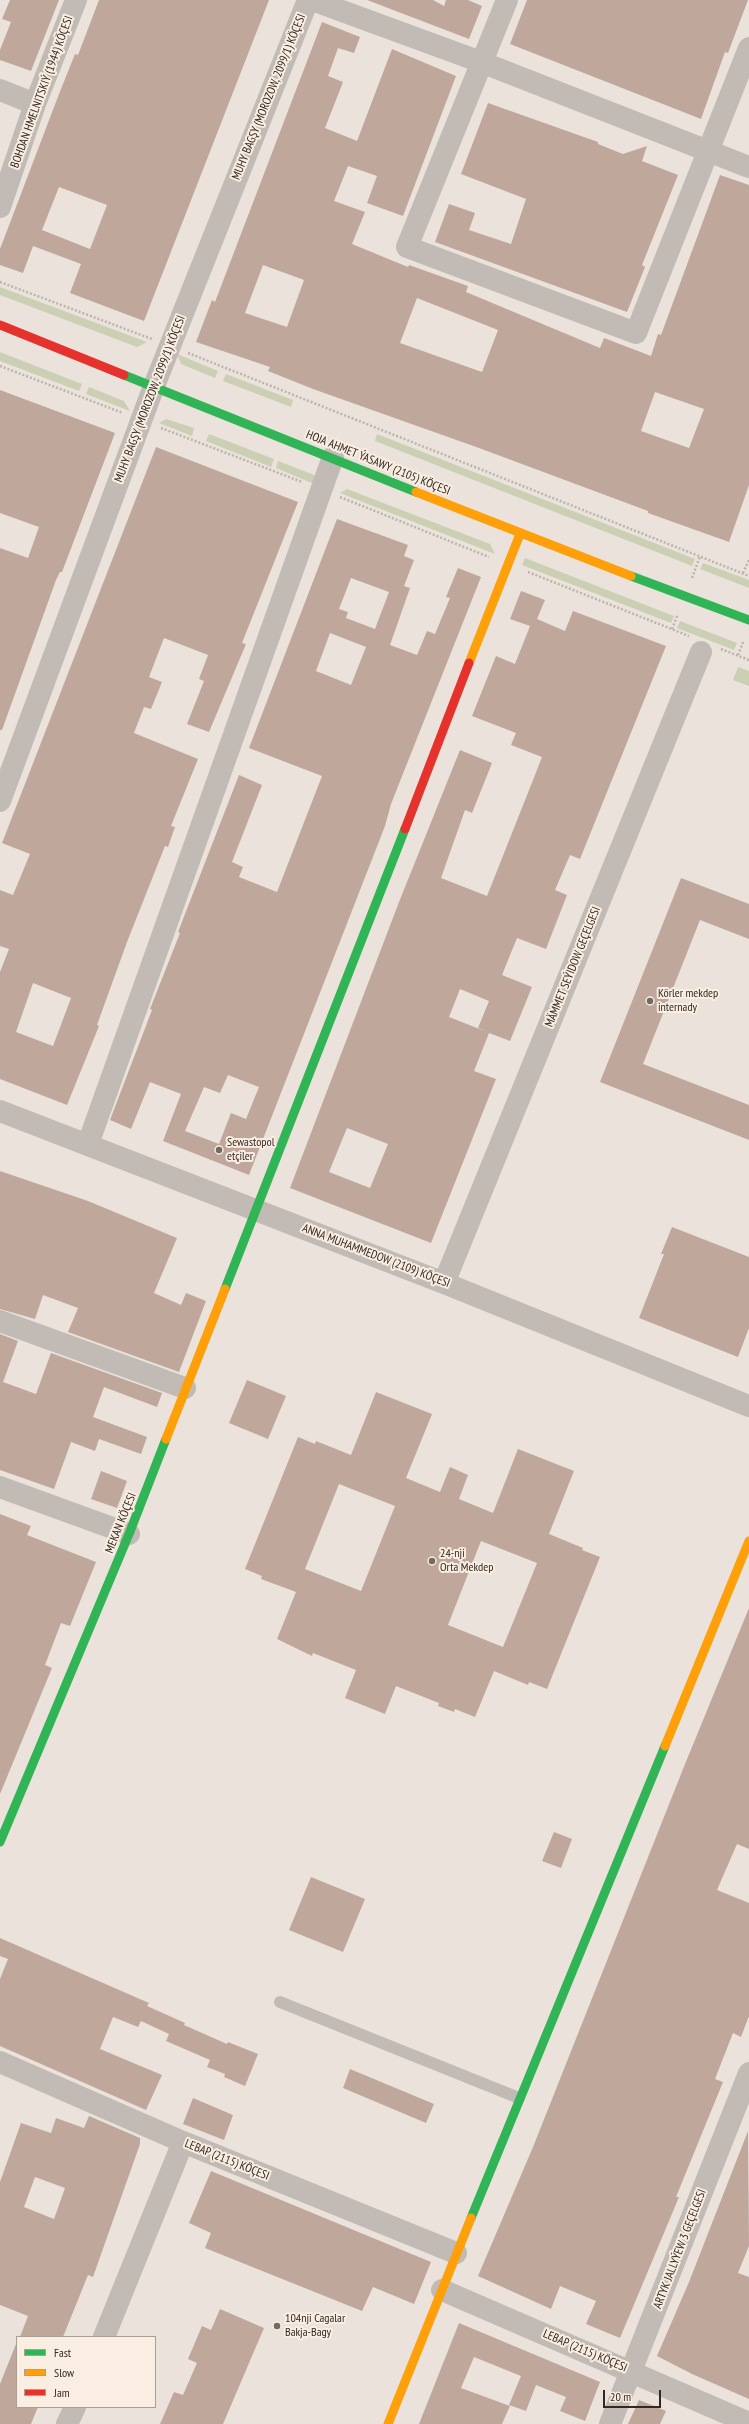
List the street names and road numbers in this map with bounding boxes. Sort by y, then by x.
street label: MUHY BAGŞY (MOROZOW, 2099/1) KÖÇESI [229,12,309,182]
street label: BOHDAN HMELNITSKIÝ (1944) KÖÇESI [8,14,76,170]
street label: MUHY BAGŞY (MOROZOW, 2099/1) KÖÇESI [111,314,189,484]
street label: HOJA AHMET ÝASAWY (2105) KÖÇESI [304,427,452,499]
street label: MÄMMET SEÝIDOW GEÇELGESI [542,905,604,1029]
street label: ANNA MUHAMMEDOW (2109) KÖÇESI [300,1221,452,1291]
street label: MEKAN KÖÇESI [102,1491,140,1555]
street label: LEBAP (2115) KÖÇESI [183,2136,271,2184]
street label: ARTYK JALLYÝEW 3 GEÇELGESI [651,2187,709,2311]
street label: LEBAP (2115) KÖÇESI [541,2327,629,2375]

